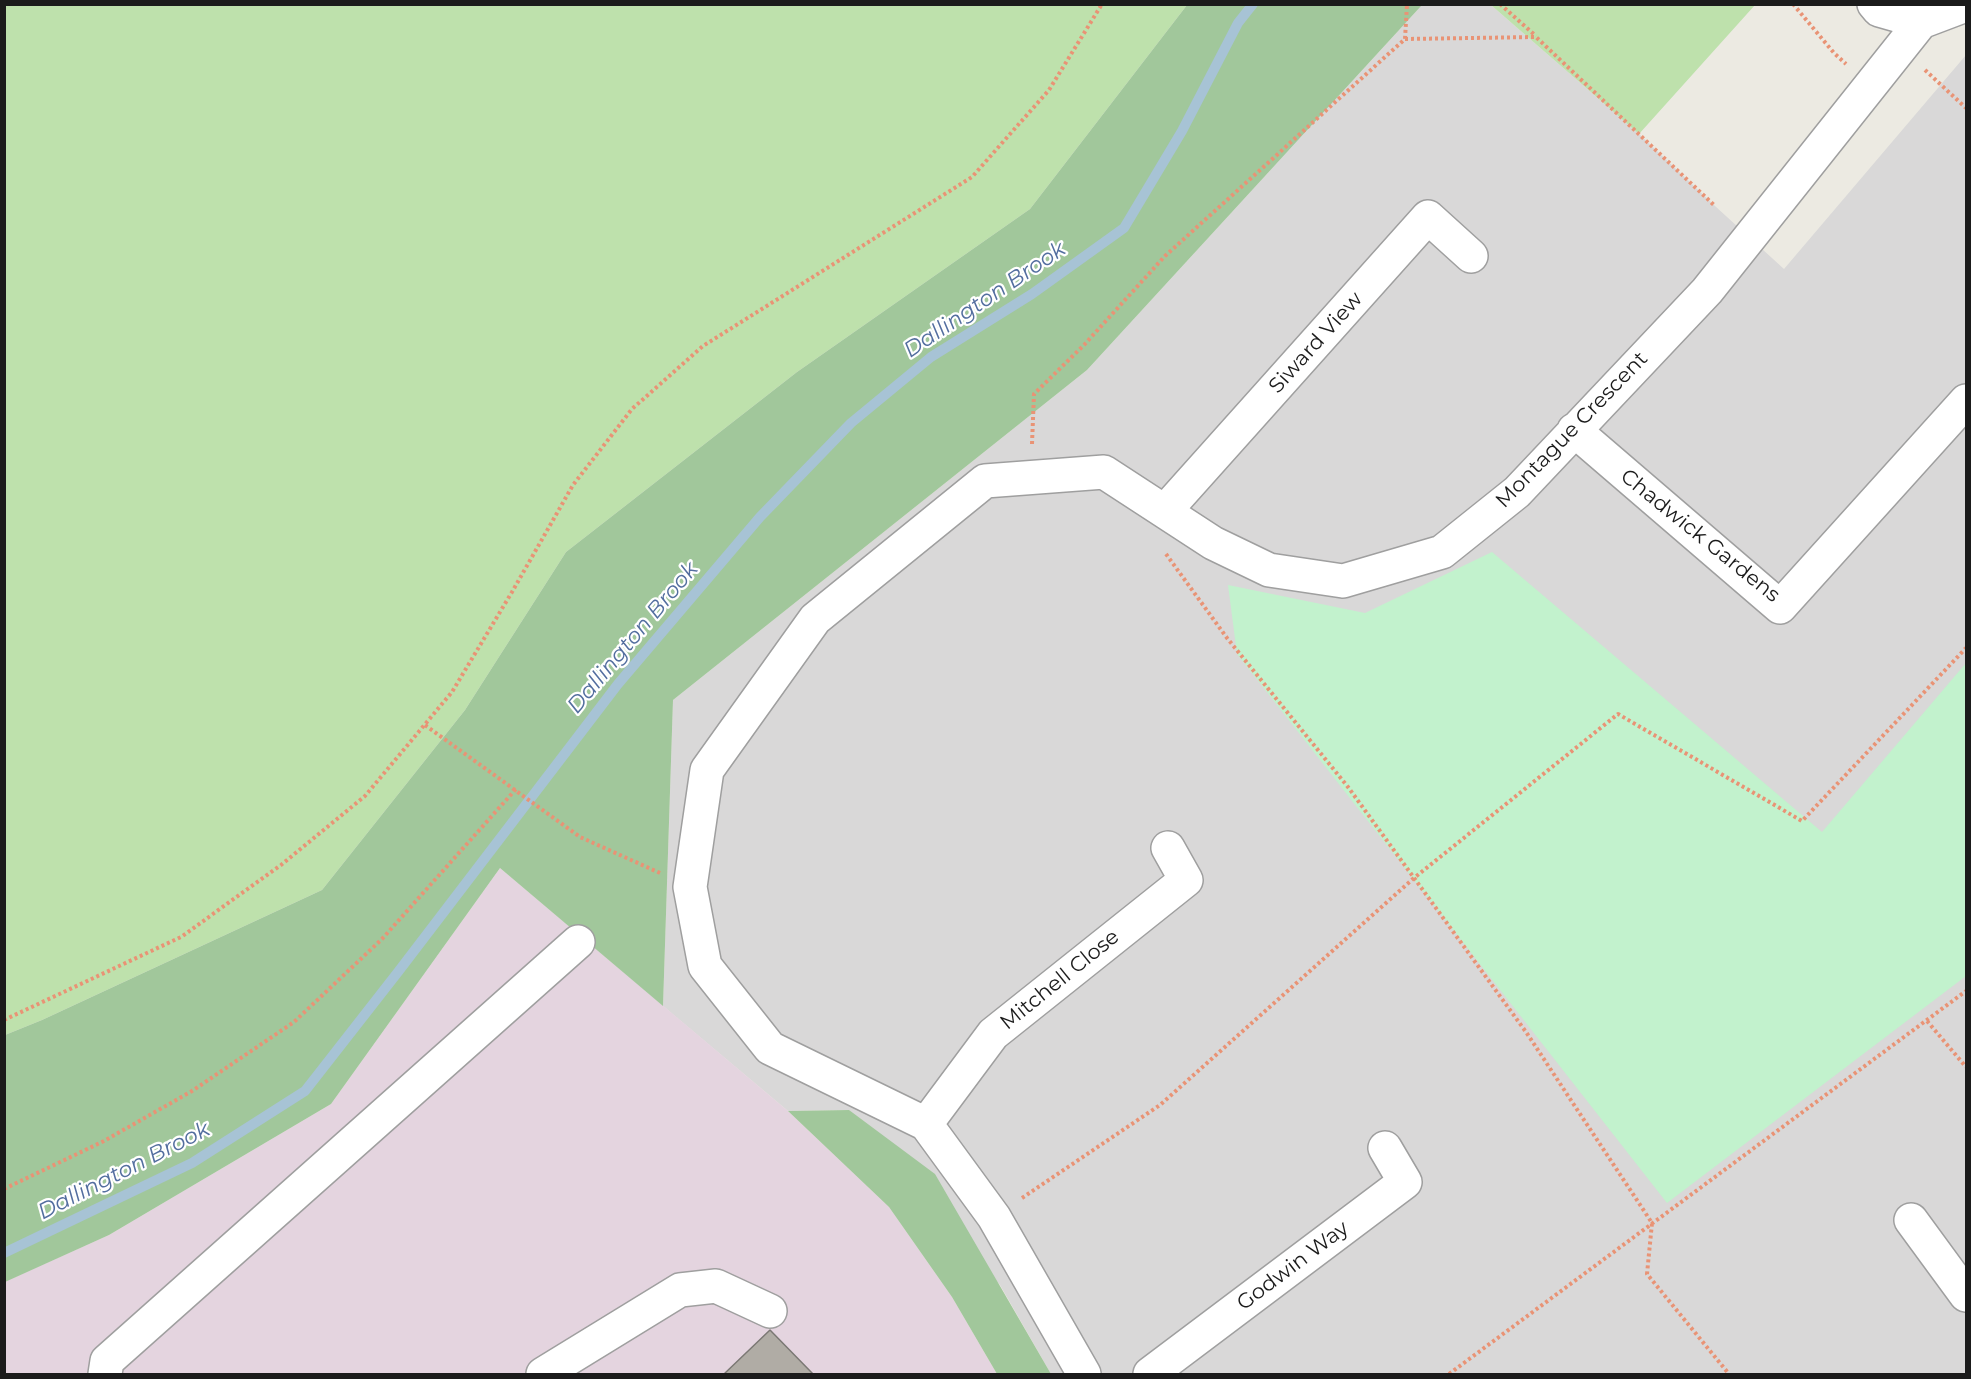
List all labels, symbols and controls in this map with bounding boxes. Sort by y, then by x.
water label: Dallington Brook [899,236,1071,364]
street label: Siward View [1264,287,1368,399]
street label: Montague Crescent [1491,347,1653,513]
street label: Chadwick Gardens [1615,464,1785,608]
water label: Dallington Brook [562,557,704,719]
street label: Mitchell Close [995,924,1125,1036]
water label: Dallington Brook [34,1116,214,1226]
street label: Godwin Way [1232,1216,1354,1316]

